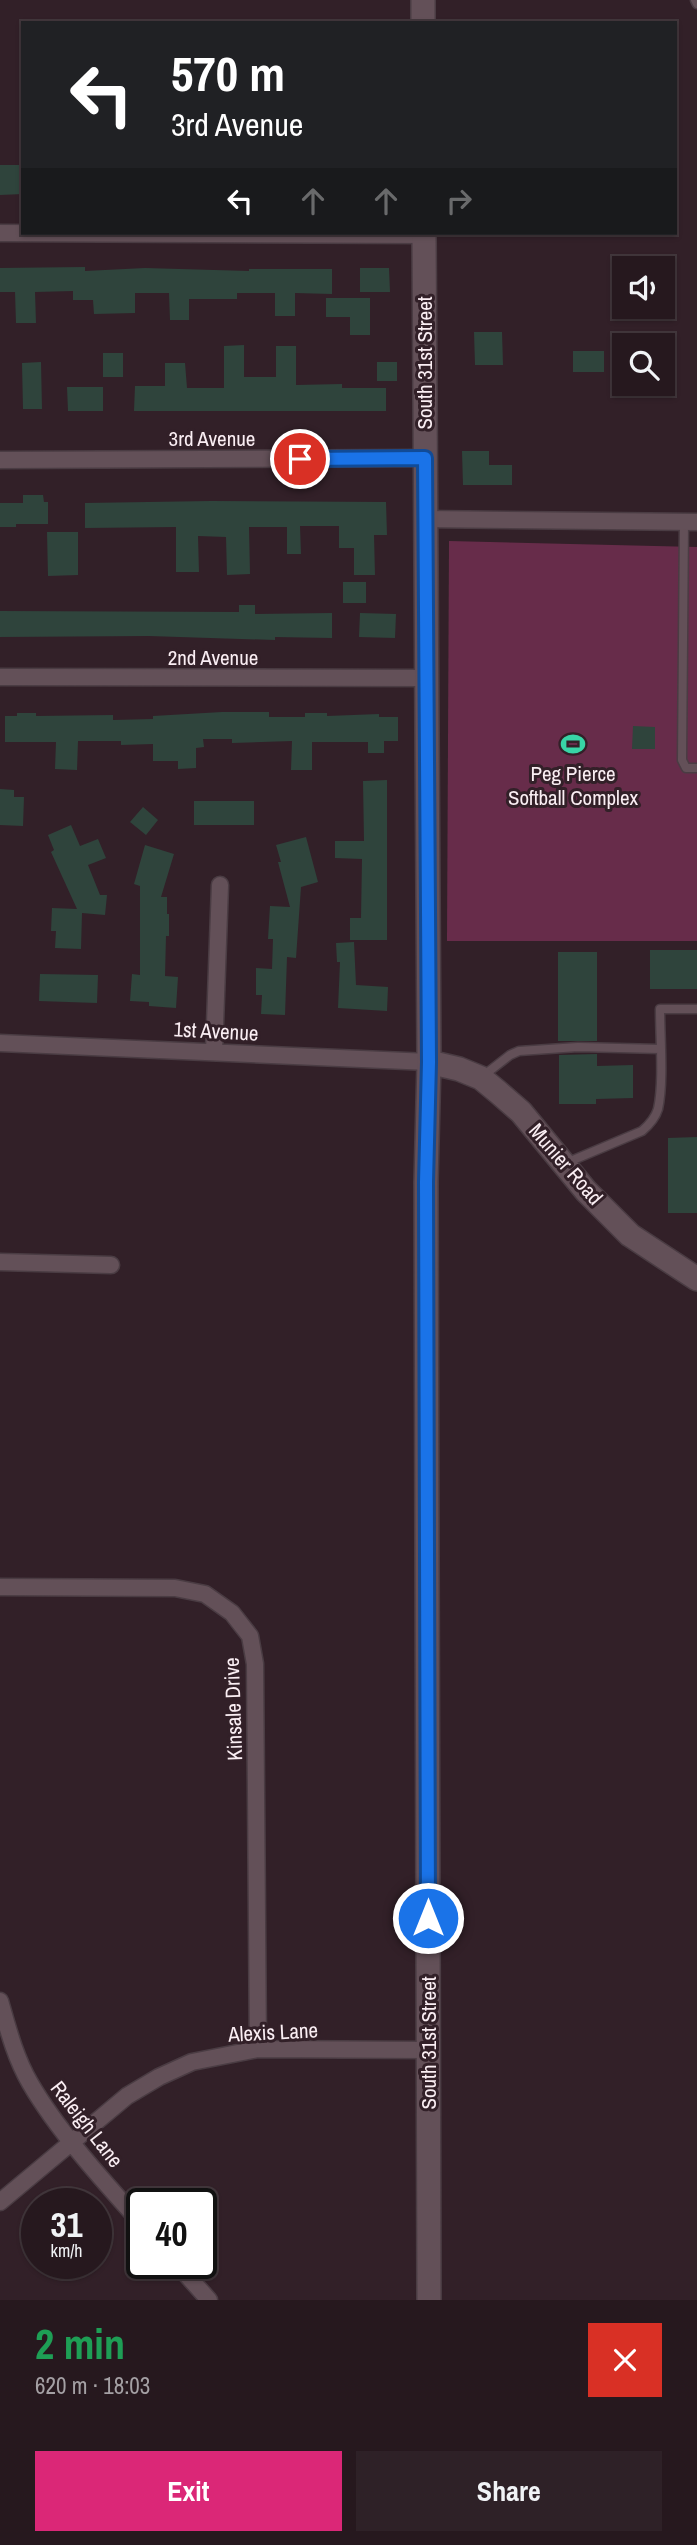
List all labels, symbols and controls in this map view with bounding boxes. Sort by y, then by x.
text: 570 m [171,40,285,106]
icon: left [56,49,147,140]
text: 3rd Avenue [171,103,303,146]
icon: left [221,182,259,220]
icon: ahead [294,182,332,220]
icon: ahead [367,182,405,220]
icon: right [440,182,478,220]
map controls [612,256,675,396]
button: sound [612,256,675,319]
street label: South 31st Street [410,296,439,430]
button: search [612,333,675,396]
street label: 3rd Avenue [169,424,255,453]
pin [270,429,330,489]
icon: arrive [281,440,319,478]
street label: 2nd Avenue [168,643,258,672]
sports icon: Peg Pierce Softball Complex [559,730,587,758]
place label: Peg Pierce Softball Complex [508,759,638,812]
street label: 1st Avenue [173,1014,259,1048]
street label: Munier Road [522,1117,610,1211]
street label: Kinsale Drive [217,1657,249,1761]
position arrow [391,1881,465,1955]
street label: South 31st Street [414,1976,443,2110]
street label: Alexis Lane [226,2015,319,2049]
street label: Raleigh Lane [44,2075,130,2173]
speed limit sign: 40 [126,2188,217,2279]
text: 31 [51,2201,82,2248]
text: km/h [51,2238,83,2263]
text: 2 min [35,2316,125,2372]
button: close [588,2323,662,2397]
text: 620 m · 18:03 [35,2370,150,2401]
button: Exit [35,2451,342,2531]
button: Share [356,2451,662,2531]

